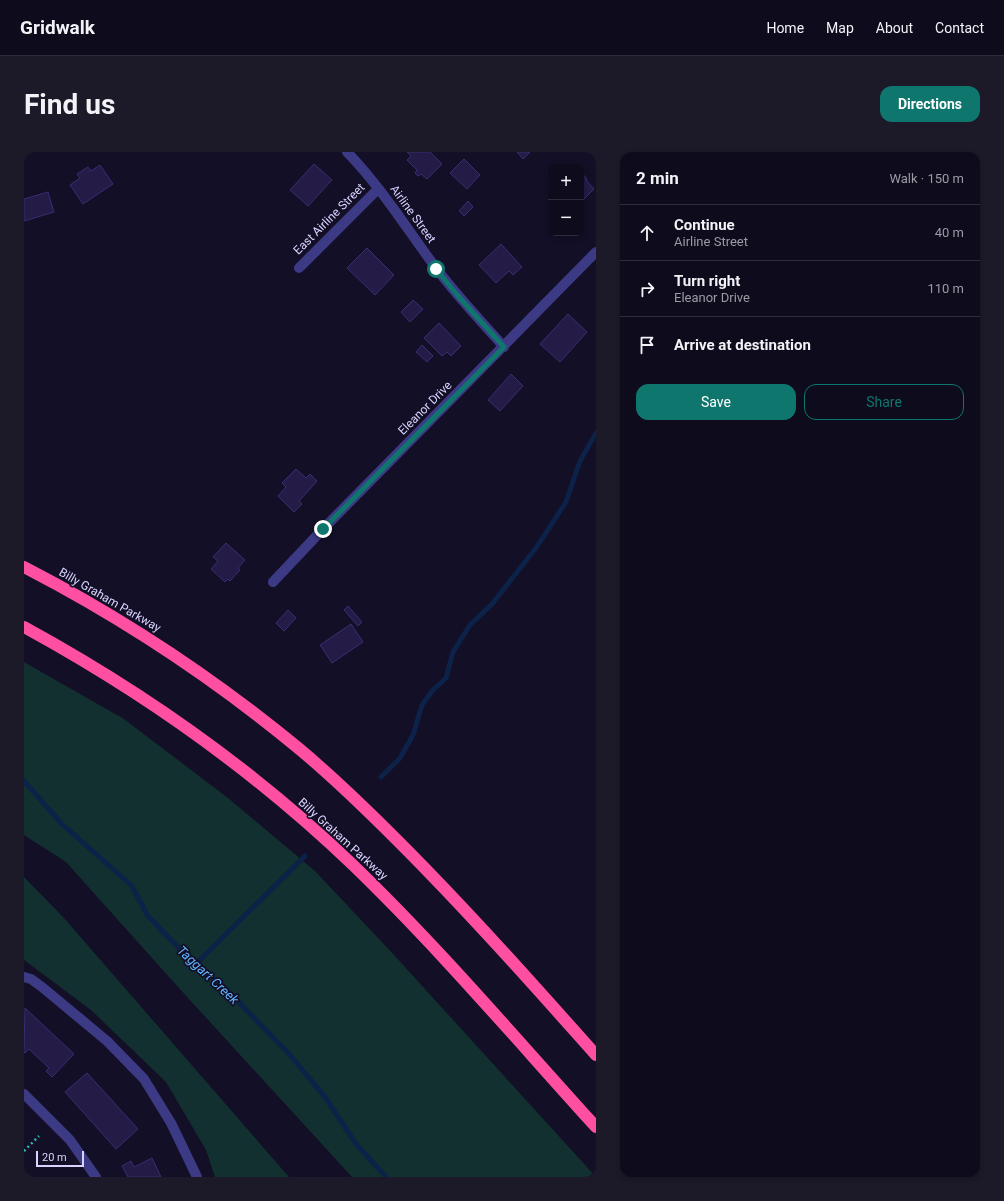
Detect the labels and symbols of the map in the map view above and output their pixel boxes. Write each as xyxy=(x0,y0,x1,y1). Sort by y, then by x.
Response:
street label: East Airline Street xyxy=(291,181,367,257)
street label: Airline Street xyxy=(387,182,439,246)
route start xyxy=(427,260,445,278)
street label: Eleanor Drive xyxy=(395,378,455,438)
route end xyxy=(314,520,332,538)
street label: Billy Graham Parkway xyxy=(57,565,164,635)
street label: Billy Graham Parkway xyxy=(295,795,391,883)
water label: Taggart Creek xyxy=(174,943,242,1008)
scale bar xyxy=(36,1149,84,1168)

